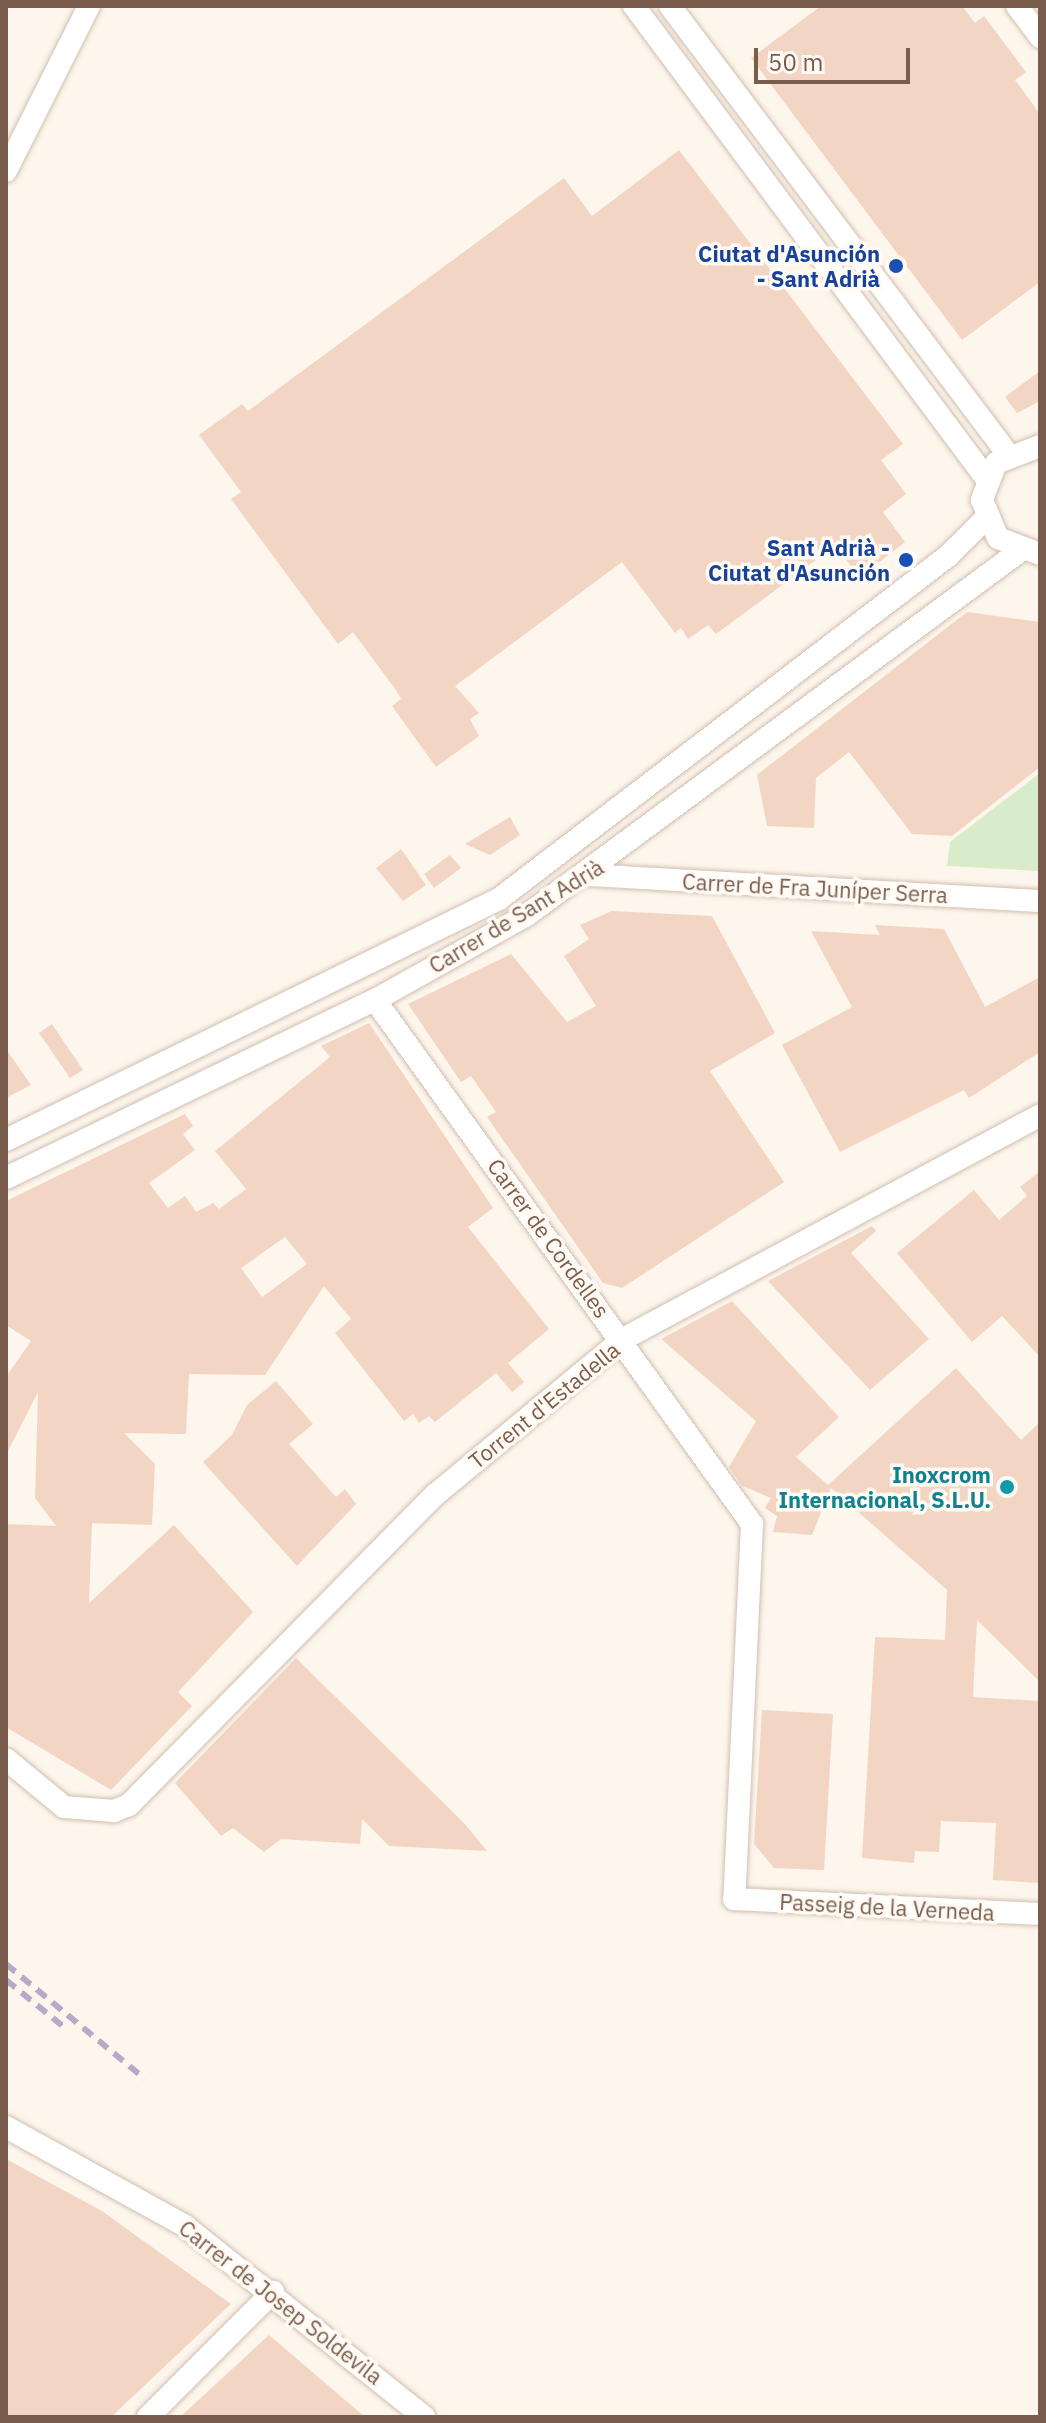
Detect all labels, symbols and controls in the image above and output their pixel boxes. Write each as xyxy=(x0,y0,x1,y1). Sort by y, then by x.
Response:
scale bar xyxy=(758,32,914,82)
text: 50 m xyxy=(768,46,823,78)
place label: Ciutat d'Asunción - Sant Adrià xyxy=(698,240,880,292)
marker: Ciutat d'Asunción - Sant Adrià xyxy=(887,257,905,275)
place label: Sant Adrià - Ciutat d'Asunción xyxy=(708,534,890,586)
marker: Sant Adrià - Ciutat d'Asunción xyxy=(897,551,915,569)
street label: Carrer de Sant Adrià xyxy=(424,853,608,979)
street label: Carrer de Fra Juníper Serra xyxy=(681,868,949,908)
street label: Carrer de Cordelles xyxy=(482,1153,616,1323)
street label: Torrent d'Estadella xyxy=(463,1336,625,1474)
place label: Inoxcrom Internacional, S.L.U. xyxy=(779,1461,991,1512)
marker: Inoxcrom Internacional, S.L.U. xyxy=(998,1478,1016,1496)
street label: Passeig de la Verneda xyxy=(779,1888,995,1926)
street label: Carrer de Josep Soldevila xyxy=(174,2214,388,2390)

